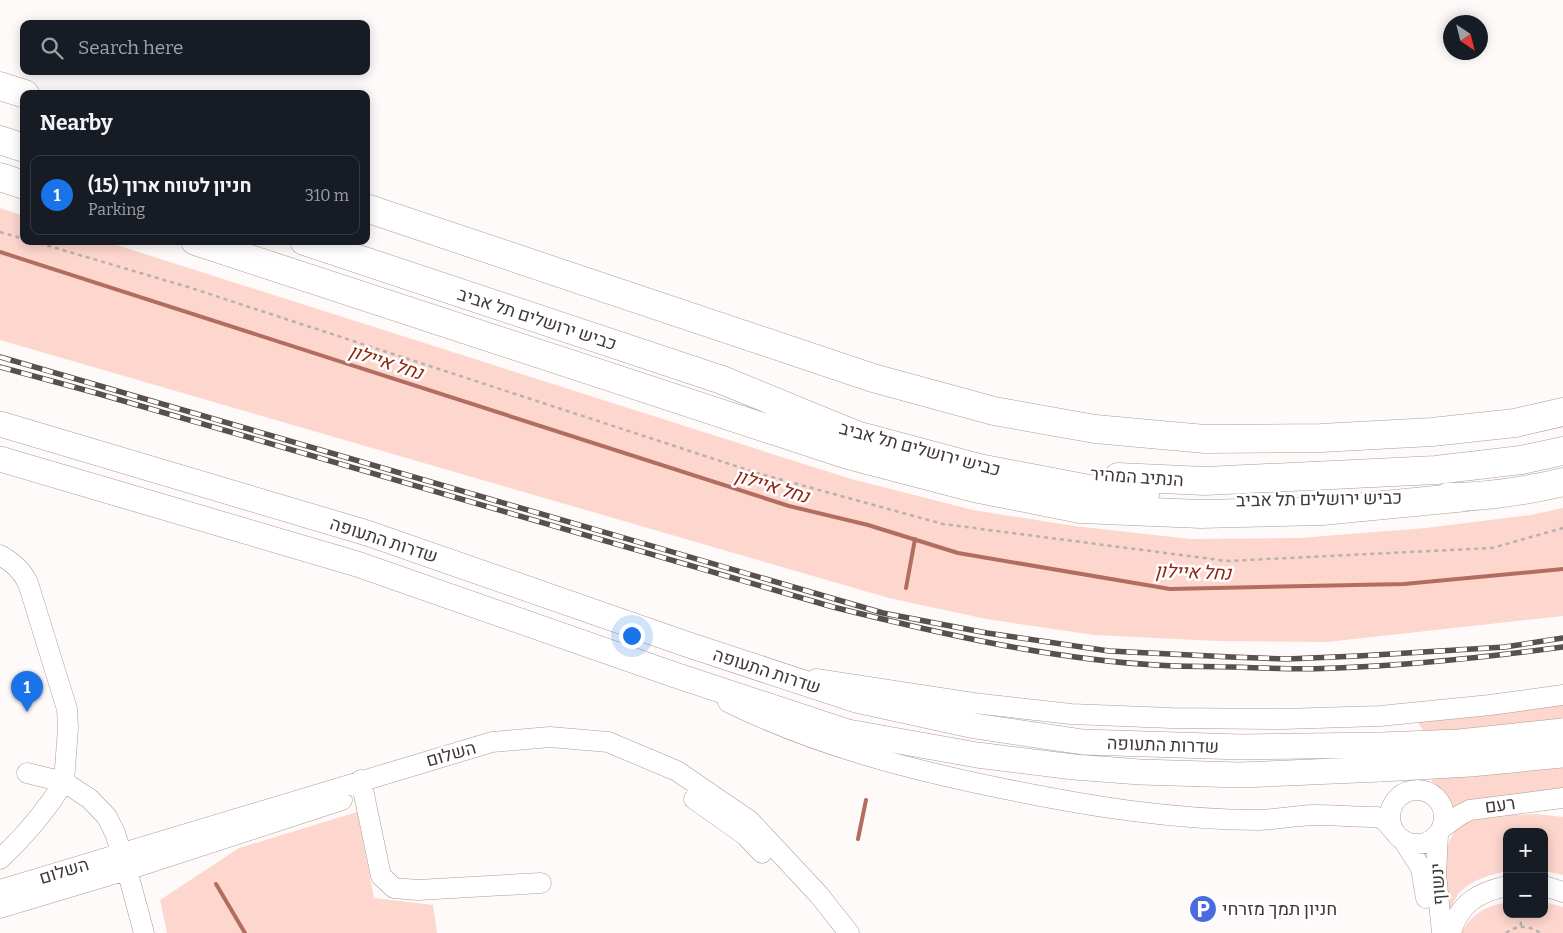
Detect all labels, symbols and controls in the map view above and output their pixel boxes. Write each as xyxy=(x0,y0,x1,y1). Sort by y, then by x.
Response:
north arrow xyxy=(1443,15,1488,60)
search box xyxy=(20,20,370,75)
icon: search xyxy=(38,34,66,62)
text: Search here xyxy=(78,36,183,59)
text: Nearby xyxy=(40,110,113,136)
text: חניון לטווח ארוך (15) xyxy=(88,174,251,197)
text: 1 xyxy=(54,186,60,205)
text: 310 m xyxy=(305,186,349,205)
text: Parking xyxy=(88,200,145,219)
street label: כביש ירושלים תל אביב xyxy=(455,283,619,355)
water label: נחל איילון xyxy=(346,339,427,385)
street label: כביש ירושלים תל אביב xyxy=(837,417,1003,481)
street label: הנתיב המהיר xyxy=(1089,463,1185,491)
water label: נחל איילון xyxy=(732,464,813,508)
street label: כביש ירושלים תל אביב xyxy=(1236,487,1402,511)
street label: שדרות התעופה xyxy=(327,512,441,568)
water label: נחל איילון xyxy=(1154,559,1233,585)
your location xyxy=(619,623,645,649)
street label: שדרות התעופה xyxy=(710,643,824,699)
pin: 1 xyxy=(11,671,43,712)
street label: שדרות התעופה xyxy=(1107,732,1219,758)
street label: השלום xyxy=(424,736,478,772)
street label: רעם xyxy=(1483,792,1517,818)
map controls xyxy=(1503,828,1548,918)
button: + xyxy=(1503,828,1548,873)
street label: השלום xyxy=(36,853,92,889)
street label: ינשוף xyxy=(1426,862,1450,906)
button: − xyxy=(1503,873,1548,918)
parking icon: חניון תמך מזרחי xyxy=(1188,894,1218,924)
place label: חניון תמך מזרחי xyxy=(1222,898,1337,920)

